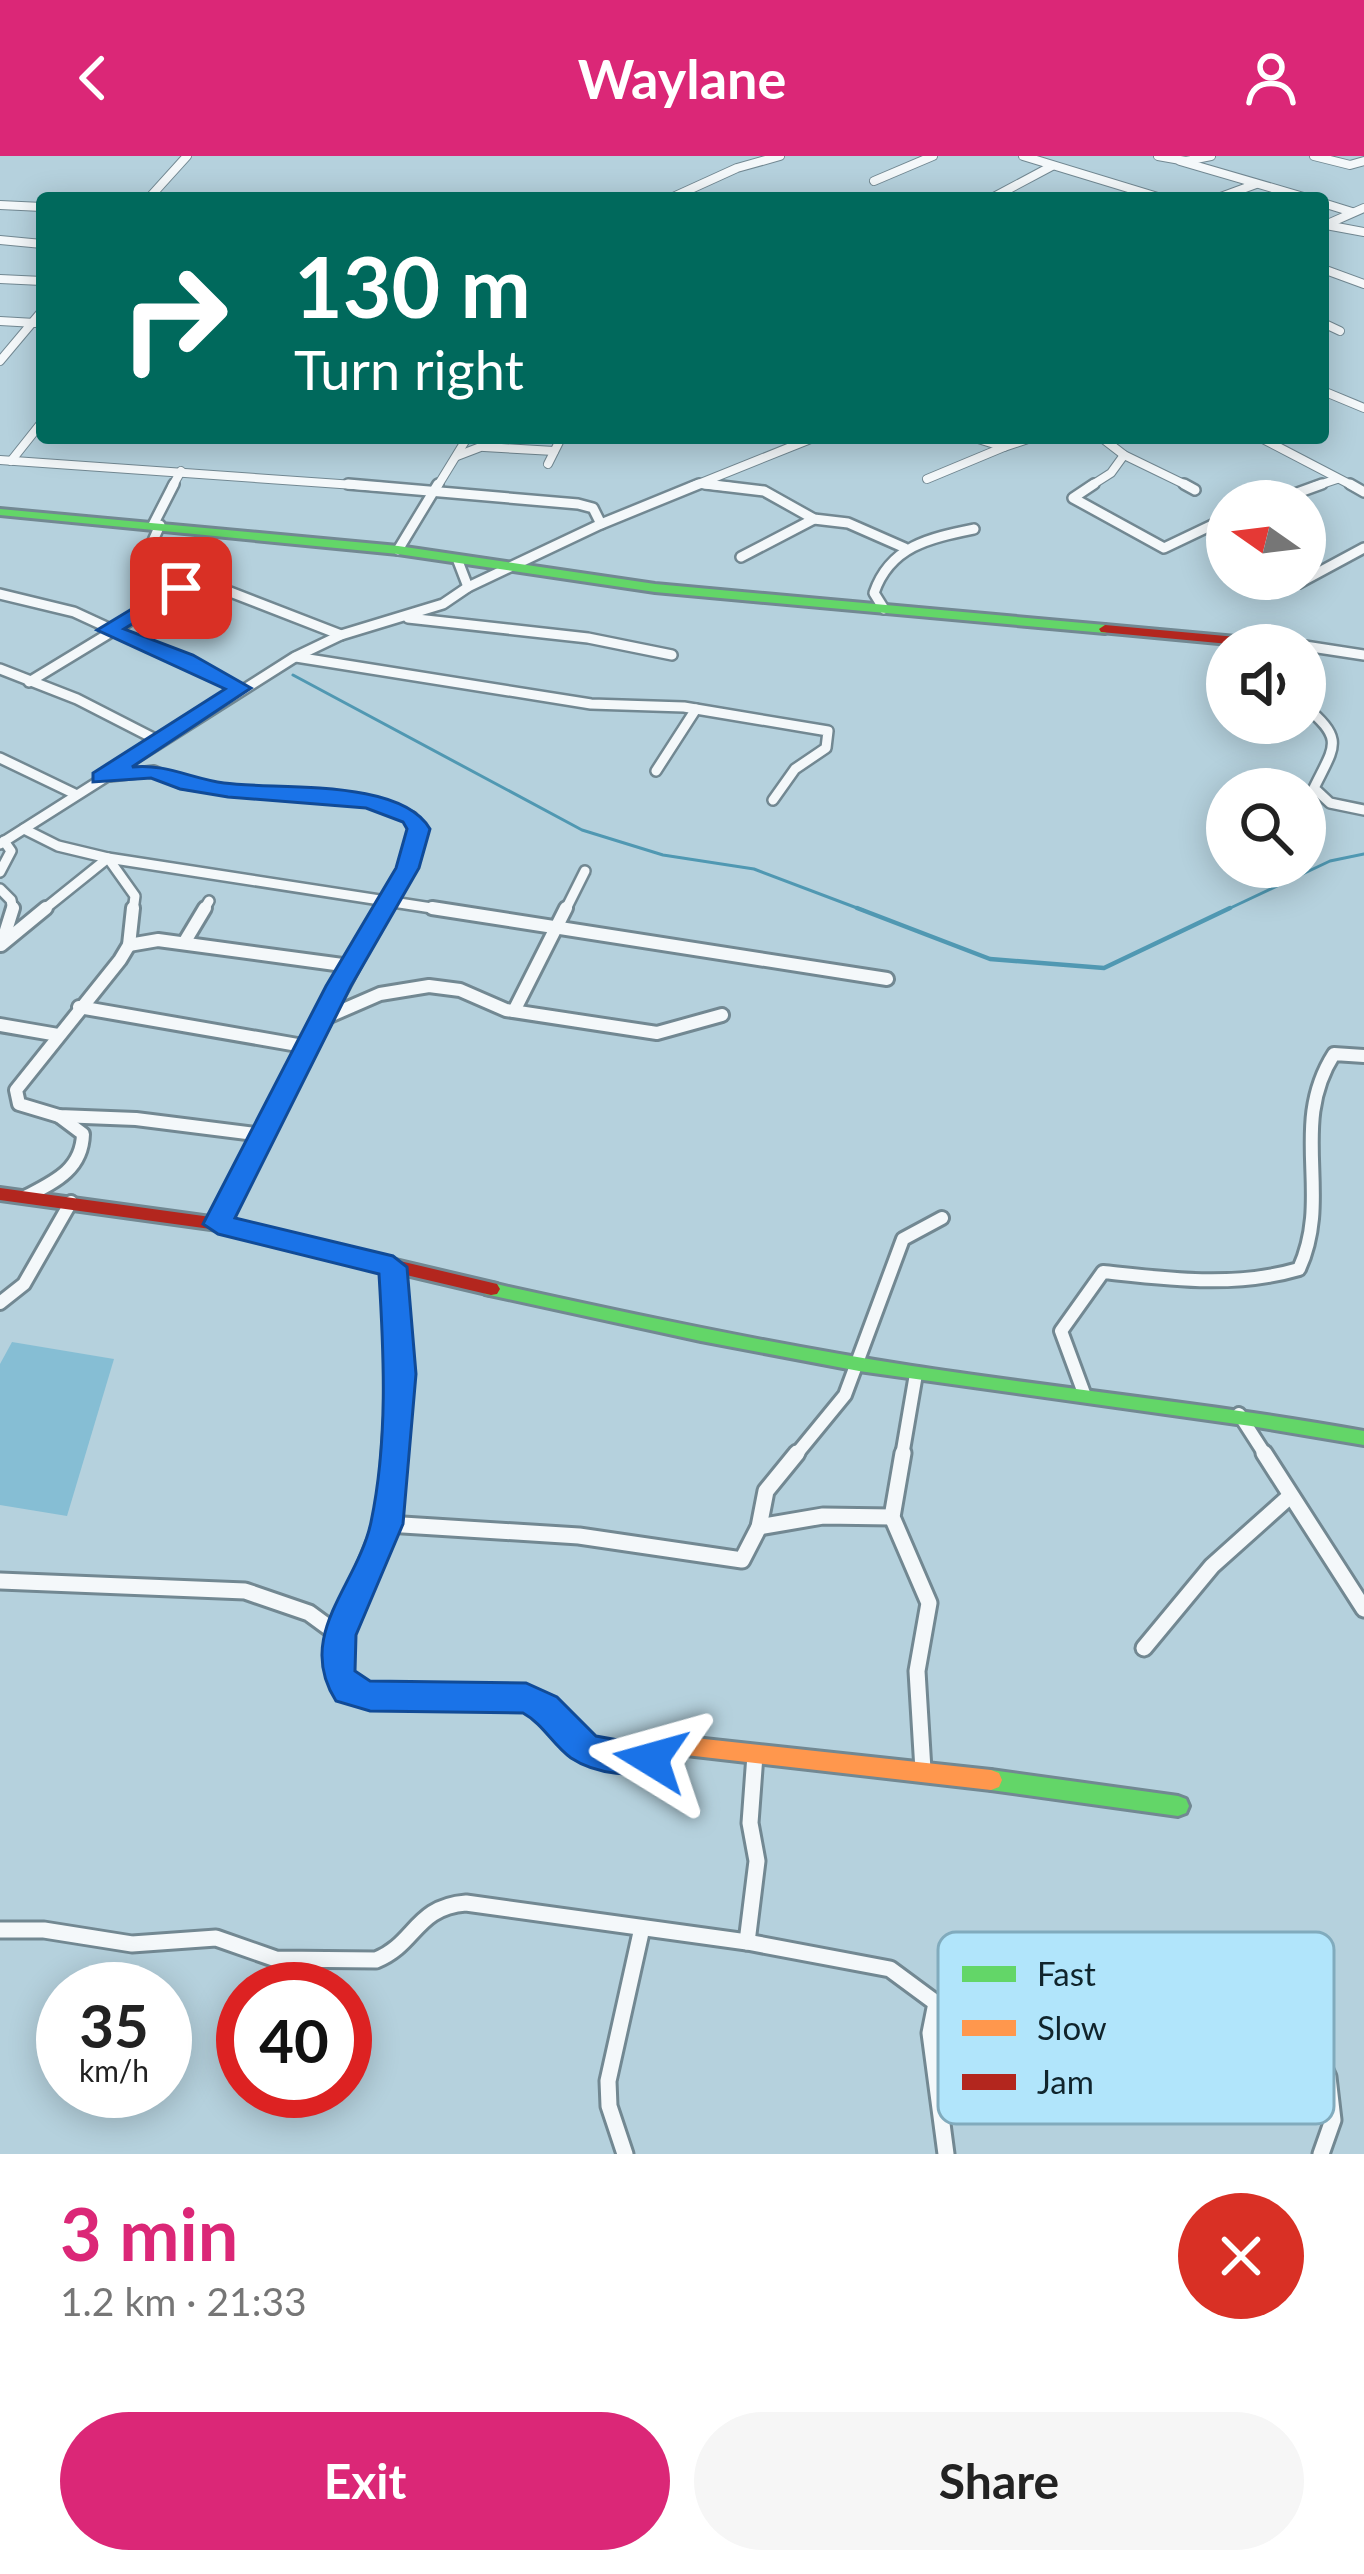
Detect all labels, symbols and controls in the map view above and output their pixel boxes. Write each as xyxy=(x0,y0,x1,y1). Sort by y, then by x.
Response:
icon: back xyxy=(60,45,126,111)
icon: person xyxy=(1238,45,1304,111)
text: Waylane xyxy=(578,46,786,111)
text: 130 m xyxy=(294,235,531,336)
icon: right xyxy=(96,240,252,396)
text: Turn right xyxy=(294,337,524,402)
north arrow xyxy=(1206,480,1326,600)
map controls xyxy=(1206,480,1326,888)
pin xyxy=(130,537,232,639)
icon: arrive xyxy=(148,555,214,621)
button: sound xyxy=(1206,624,1326,744)
button: search xyxy=(1206,768,1326,888)
position arrow xyxy=(588,1696,714,1822)
legend xyxy=(938,1932,1334,2124)
text: Fast xyxy=(1037,1953,1096,1993)
speed limit sign: 40 xyxy=(216,1962,372,2118)
text: 35 xyxy=(79,1989,149,2061)
text: Slow xyxy=(1037,2007,1107,2047)
text: km/h xyxy=(79,2052,149,2088)
text: Jam xyxy=(1037,2061,1094,2101)
text: 3 min xyxy=(60,2190,238,2276)
button: close xyxy=(1178,2193,1304,2319)
text: 1.2 km · 21:33 xyxy=(60,2278,307,2324)
button: Exit xyxy=(60,2412,670,2550)
button: Share xyxy=(694,2412,1304,2550)

